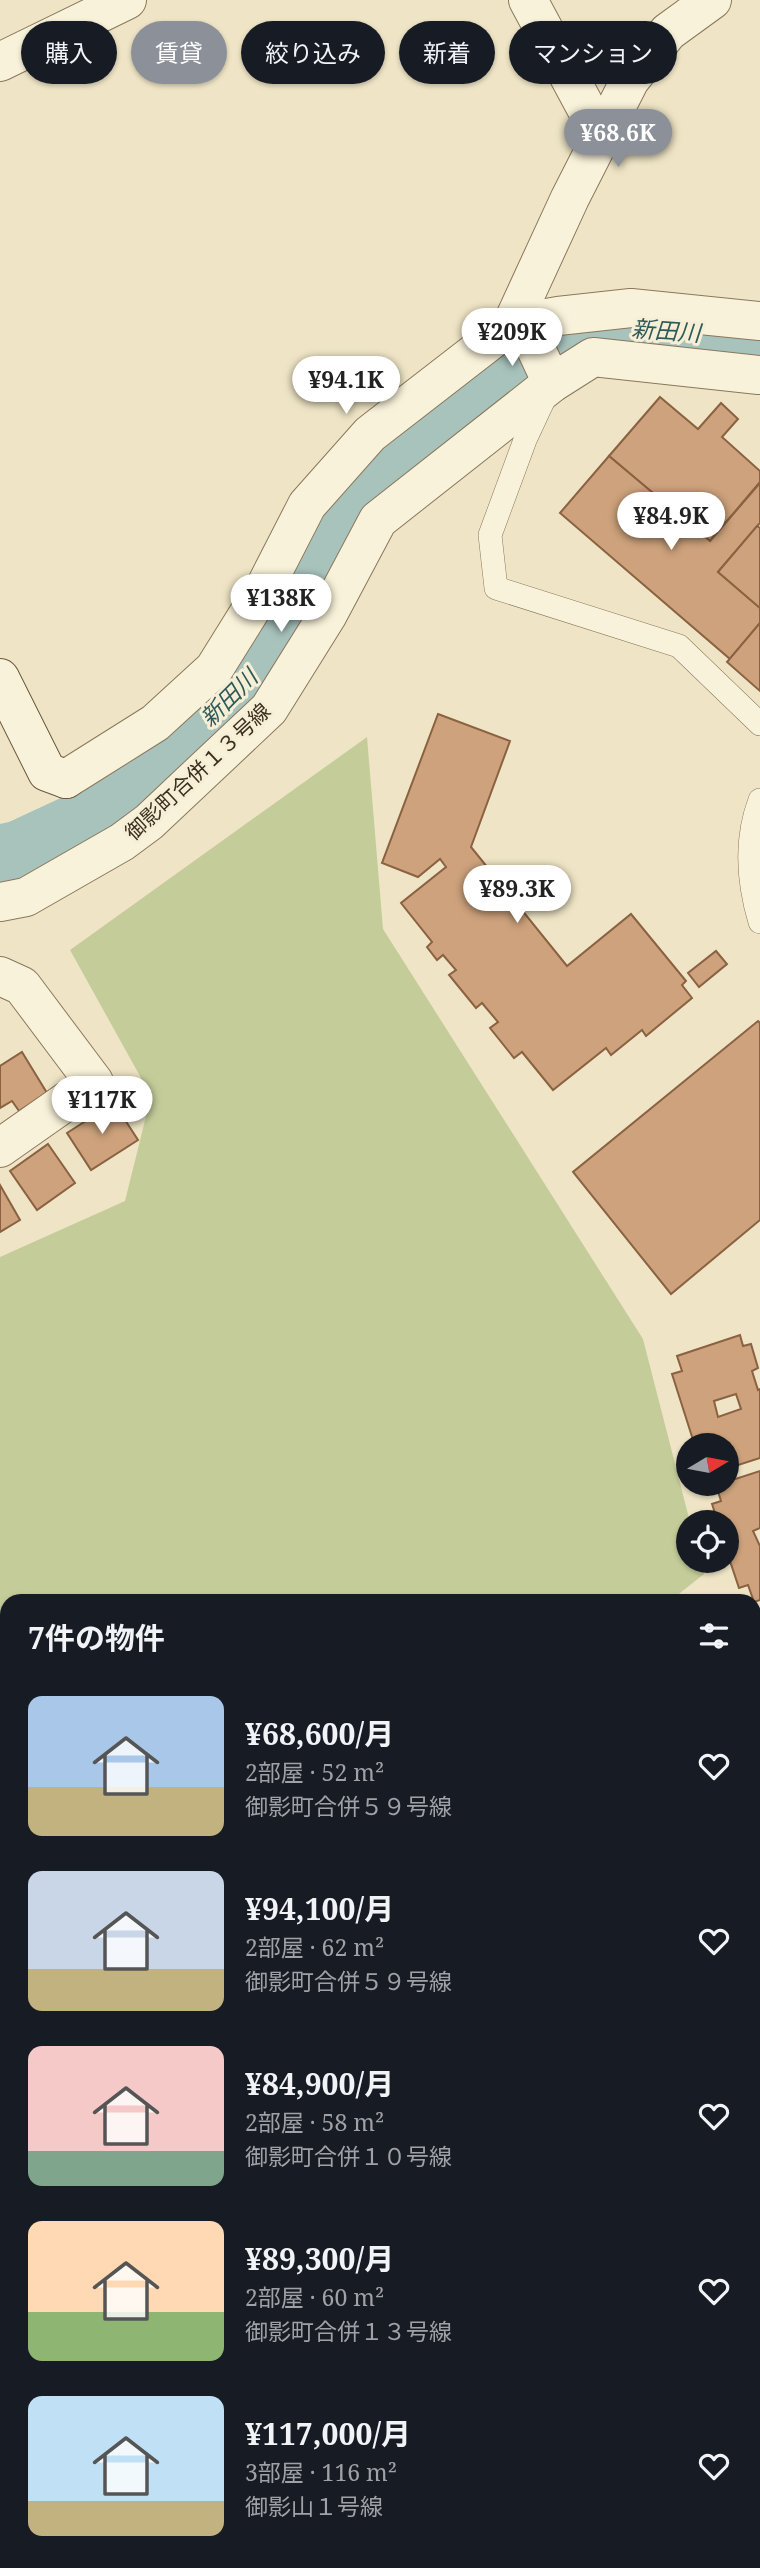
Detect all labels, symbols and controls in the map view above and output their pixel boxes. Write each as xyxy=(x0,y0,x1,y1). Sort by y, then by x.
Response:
chip: 購入 xyxy=(21,21,117,84)
chip: 賃貸 xyxy=(131,21,227,84)
chip: 絞り込み xyxy=(241,21,385,84)
chip: 新着 xyxy=(399,21,495,84)
chip: マンション xyxy=(509,21,677,84)
pin: ¥68.6K xyxy=(561,110,675,169)
text: ¥68.6K xyxy=(580,116,656,148)
pin: ¥209K xyxy=(463,308,561,368)
water label: 新田川 xyxy=(631,312,705,349)
text: ¥209K xyxy=(478,315,546,347)
pin: ¥94.1K xyxy=(289,356,403,416)
text: ¥94.1K xyxy=(308,363,384,395)
pin: ¥84.9K xyxy=(614,492,728,552)
text: ¥84.9K xyxy=(633,499,709,531)
pin: ¥138K xyxy=(232,574,330,634)
text: ¥138K xyxy=(247,581,315,613)
water label: 新田川 xyxy=(193,659,266,733)
street label: 御影町合併１３号線 xyxy=(119,697,276,846)
pin: ¥89.3K xyxy=(460,866,574,925)
text: ¥89.3K xyxy=(479,872,555,904)
pin: ¥117K xyxy=(53,1076,151,1136)
text: ¥117K xyxy=(68,1083,136,1115)
north arrow xyxy=(676,1433,738,1496)
map controls xyxy=(676,1433,739,1573)
button: locate xyxy=(676,1510,739,1573)
text: 7件の物件 xyxy=(28,1617,165,1658)
icon: filters xyxy=(695,1617,733,1655)
text: ¥68,600/月 xyxy=(245,1713,394,1754)
icon: home xyxy=(84,1724,168,1808)
icon: heart xyxy=(695,1747,733,1785)
text: 2部屋 · 52 m² xyxy=(245,1756,384,1788)
text: 御影町合併５９号線 xyxy=(245,1790,452,1822)
text: ¥94,100/月 xyxy=(245,1888,394,1929)
icon: home xyxy=(84,1899,168,1983)
icon: heart xyxy=(695,1922,733,1960)
text: 2部屋 · 62 m² xyxy=(245,1931,384,1963)
text: 御影町合併５９号線 xyxy=(245,1965,452,1997)
text: ¥84,900/月 xyxy=(245,2063,394,2104)
icon: home xyxy=(84,2074,168,2158)
icon: heart xyxy=(695,2097,733,2135)
text: 2部屋 · 58 m² xyxy=(245,2106,384,2138)
text: 御影町合併１０号線 xyxy=(245,2140,452,2172)
text: ¥89,300/月 xyxy=(245,2238,394,2279)
icon: home xyxy=(84,2249,168,2333)
icon: heart xyxy=(695,2272,733,2310)
text: 2部屋 · 60 m² xyxy=(245,2281,384,2313)
text: 御影町合併１３号線 xyxy=(245,2315,452,2347)
text: ¥117,000/月 xyxy=(245,2413,411,2454)
icon: home xyxy=(84,2424,168,2508)
icon: heart xyxy=(695,2447,733,2485)
text: 3部屋 · 116 m² xyxy=(245,2456,397,2488)
text: 御影山１号線 xyxy=(245,2490,383,2522)

